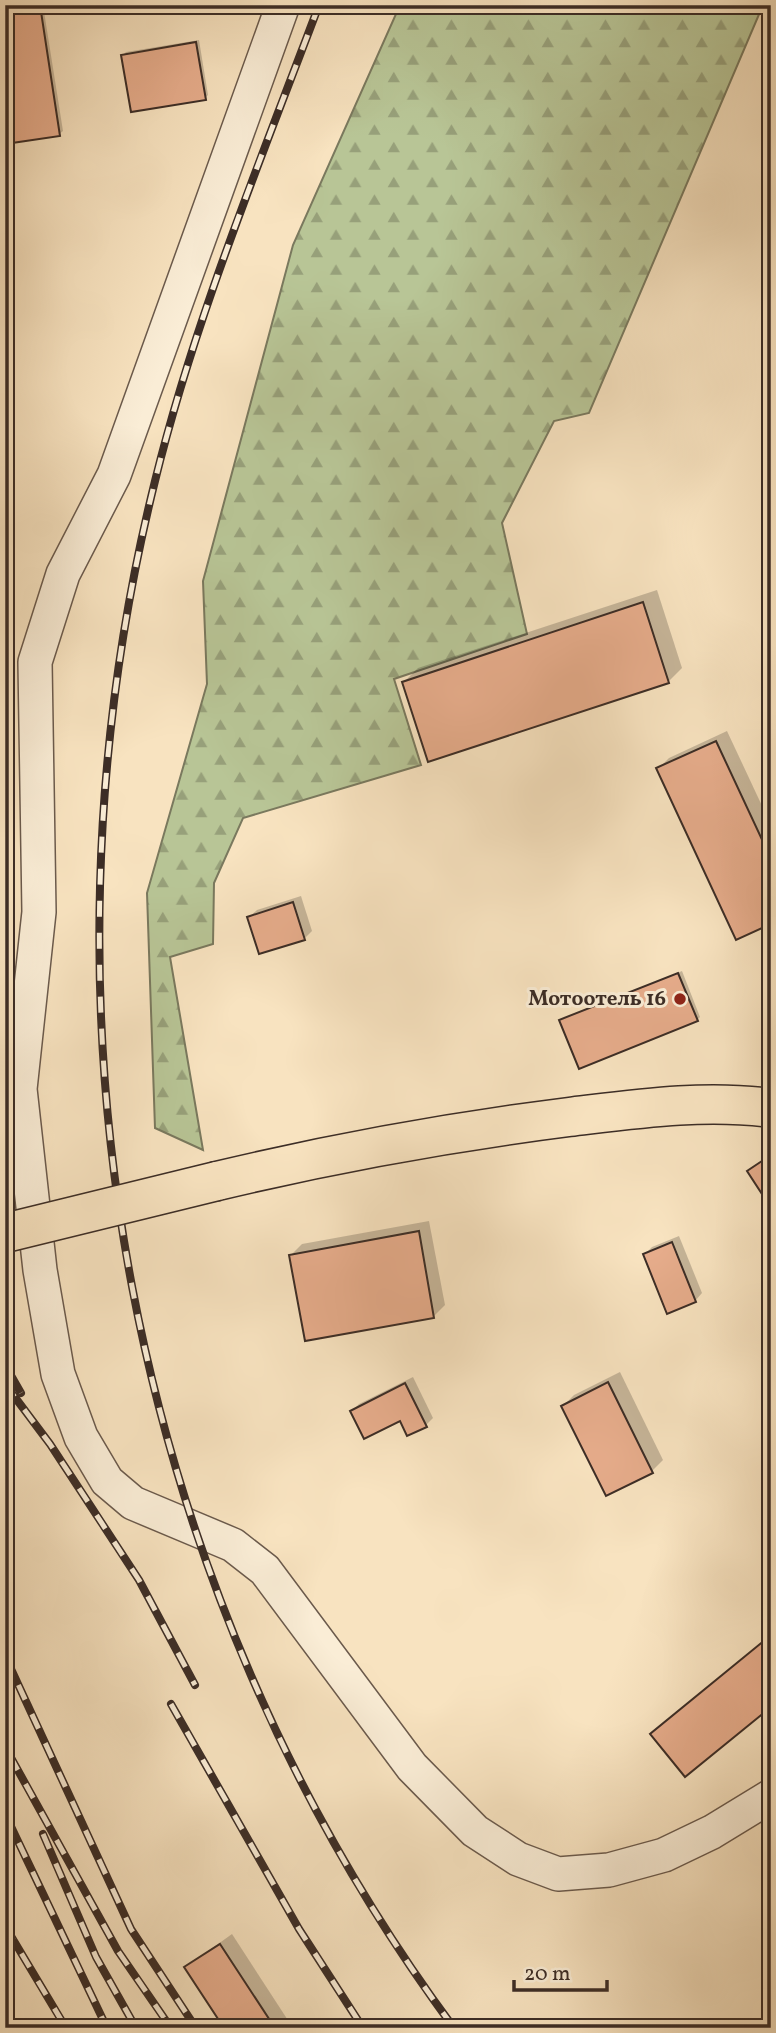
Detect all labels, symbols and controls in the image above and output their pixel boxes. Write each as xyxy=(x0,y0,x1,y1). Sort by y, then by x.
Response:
place label: Мотоотель 16 xyxy=(528,985,666,1014)
marker: Мотоотель 16 xyxy=(672,991,688,1007)
scale bar xyxy=(514,1949,606,1993)
text: 20 m xyxy=(524,1960,570,1989)

